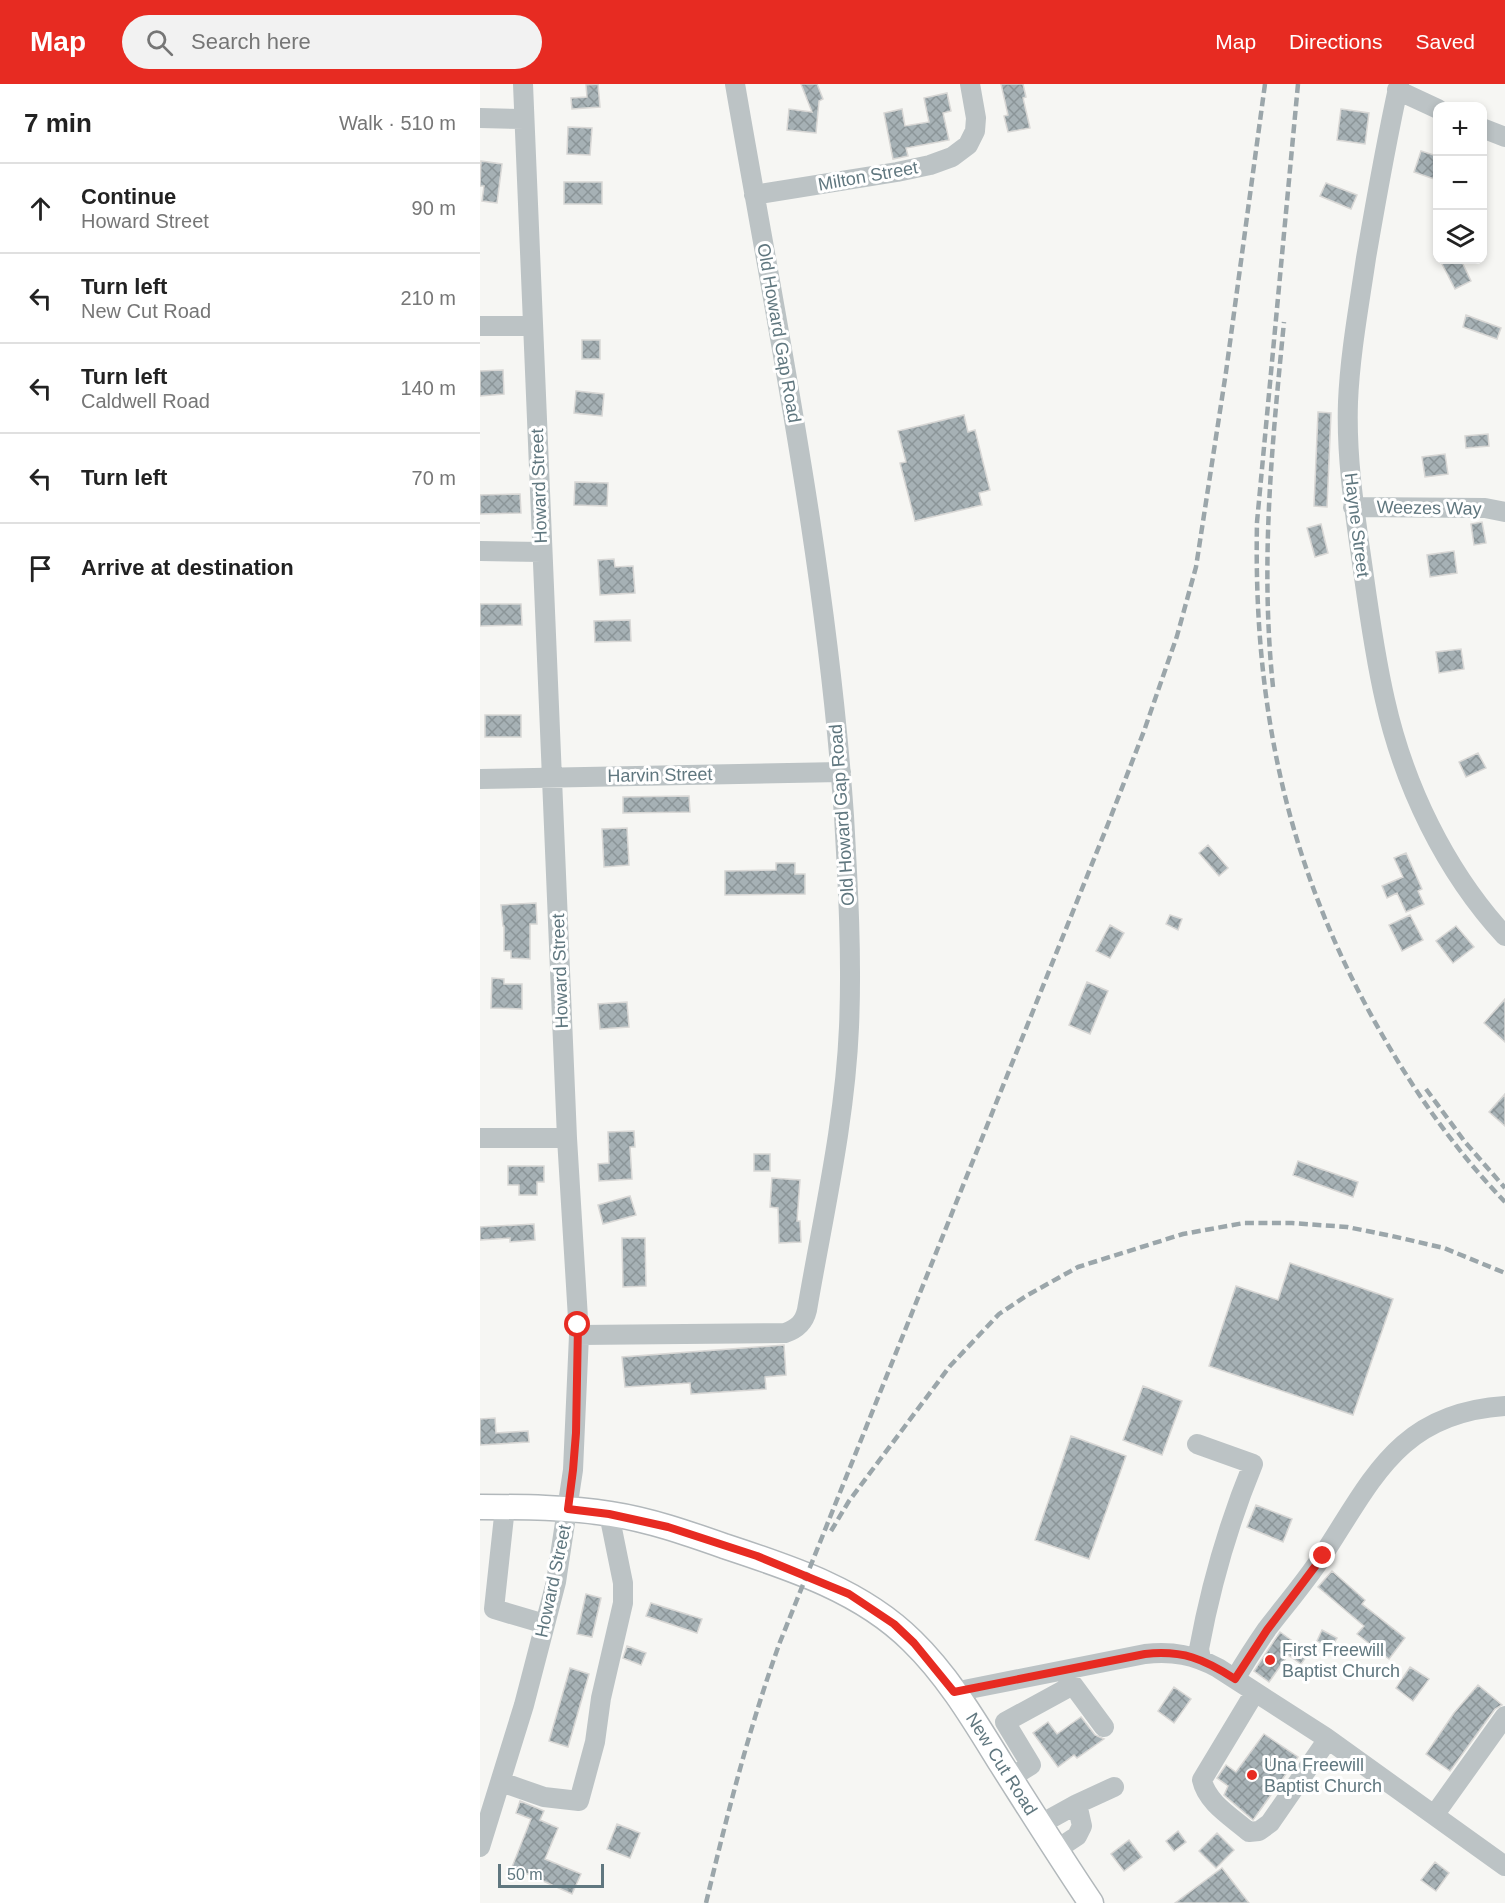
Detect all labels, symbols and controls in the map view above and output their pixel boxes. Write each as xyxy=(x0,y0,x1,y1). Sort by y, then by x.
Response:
search box xyxy=(122,15,542,69)
text: Map xyxy=(30,26,86,57)
icon: search xyxy=(143,26,176,59)
text: Search here xyxy=(191,29,311,54)
text: Map xyxy=(1215,30,1256,53)
text: Directions xyxy=(1289,30,1382,53)
text: Saved xyxy=(1415,30,1475,53)
map controls xyxy=(1433,102,1487,264)
button: + xyxy=(1433,102,1487,156)
text: 7 min xyxy=(24,108,92,138)
text: Walk · 510 m xyxy=(339,112,456,134)
button: − xyxy=(1433,156,1487,210)
street label: Milton Street xyxy=(817,157,919,195)
text: Continue xyxy=(81,184,176,209)
icon: ahead xyxy=(24,192,57,225)
text: 90 m xyxy=(412,197,456,219)
text: Howard Street xyxy=(81,210,209,232)
button: layers xyxy=(1433,210,1487,264)
street label: Old Howard Gap Road xyxy=(753,242,805,424)
text: Turn left xyxy=(81,274,167,299)
icon: left xyxy=(24,282,57,315)
text: 210 m xyxy=(400,287,456,309)
text: New Cut Road xyxy=(81,300,211,322)
text: Turn left xyxy=(81,364,167,389)
icon: left xyxy=(24,372,57,405)
text: 140 m xyxy=(400,377,456,399)
text: Caldwell Road xyxy=(81,390,210,412)
street label: Howard Street xyxy=(527,428,551,544)
icon: left xyxy=(24,462,57,495)
text: Turn left xyxy=(81,465,167,490)
text: 70 m xyxy=(412,467,456,489)
street label: Hayne Street xyxy=(1341,472,1373,578)
street label: Weezes Way xyxy=(1376,497,1482,519)
icon: arrive xyxy=(24,552,57,585)
text: Arrive at destination xyxy=(81,555,294,580)
street label: Old Howard Gap Road xyxy=(826,723,858,907)
street label: Harvin Street xyxy=(607,764,713,786)
street label: Howard Street xyxy=(548,913,572,1029)
route start xyxy=(564,1311,590,1337)
street label: Howard Street xyxy=(531,1523,575,1639)
route end xyxy=(1309,1542,1335,1568)
place label: First Freewill Baptist Church xyxy=(1282,1640,1400,1681)
marker: First Freewill Baptist Church xyxy=(1263,1653,1277,1667)
street label: New Cut Road xyxy=(962,1709,1041,1819)
place label: Una Freewill Baptist Church xyxy=(1264,1755,1382,1796)
marker: Una Freewill Baptist Church xyxy=(1245,1768,1259,1782)
scale bar xyxy=(498,1861,604,1888)
text: 50 m xyxy=(507,1866,543,1883)

